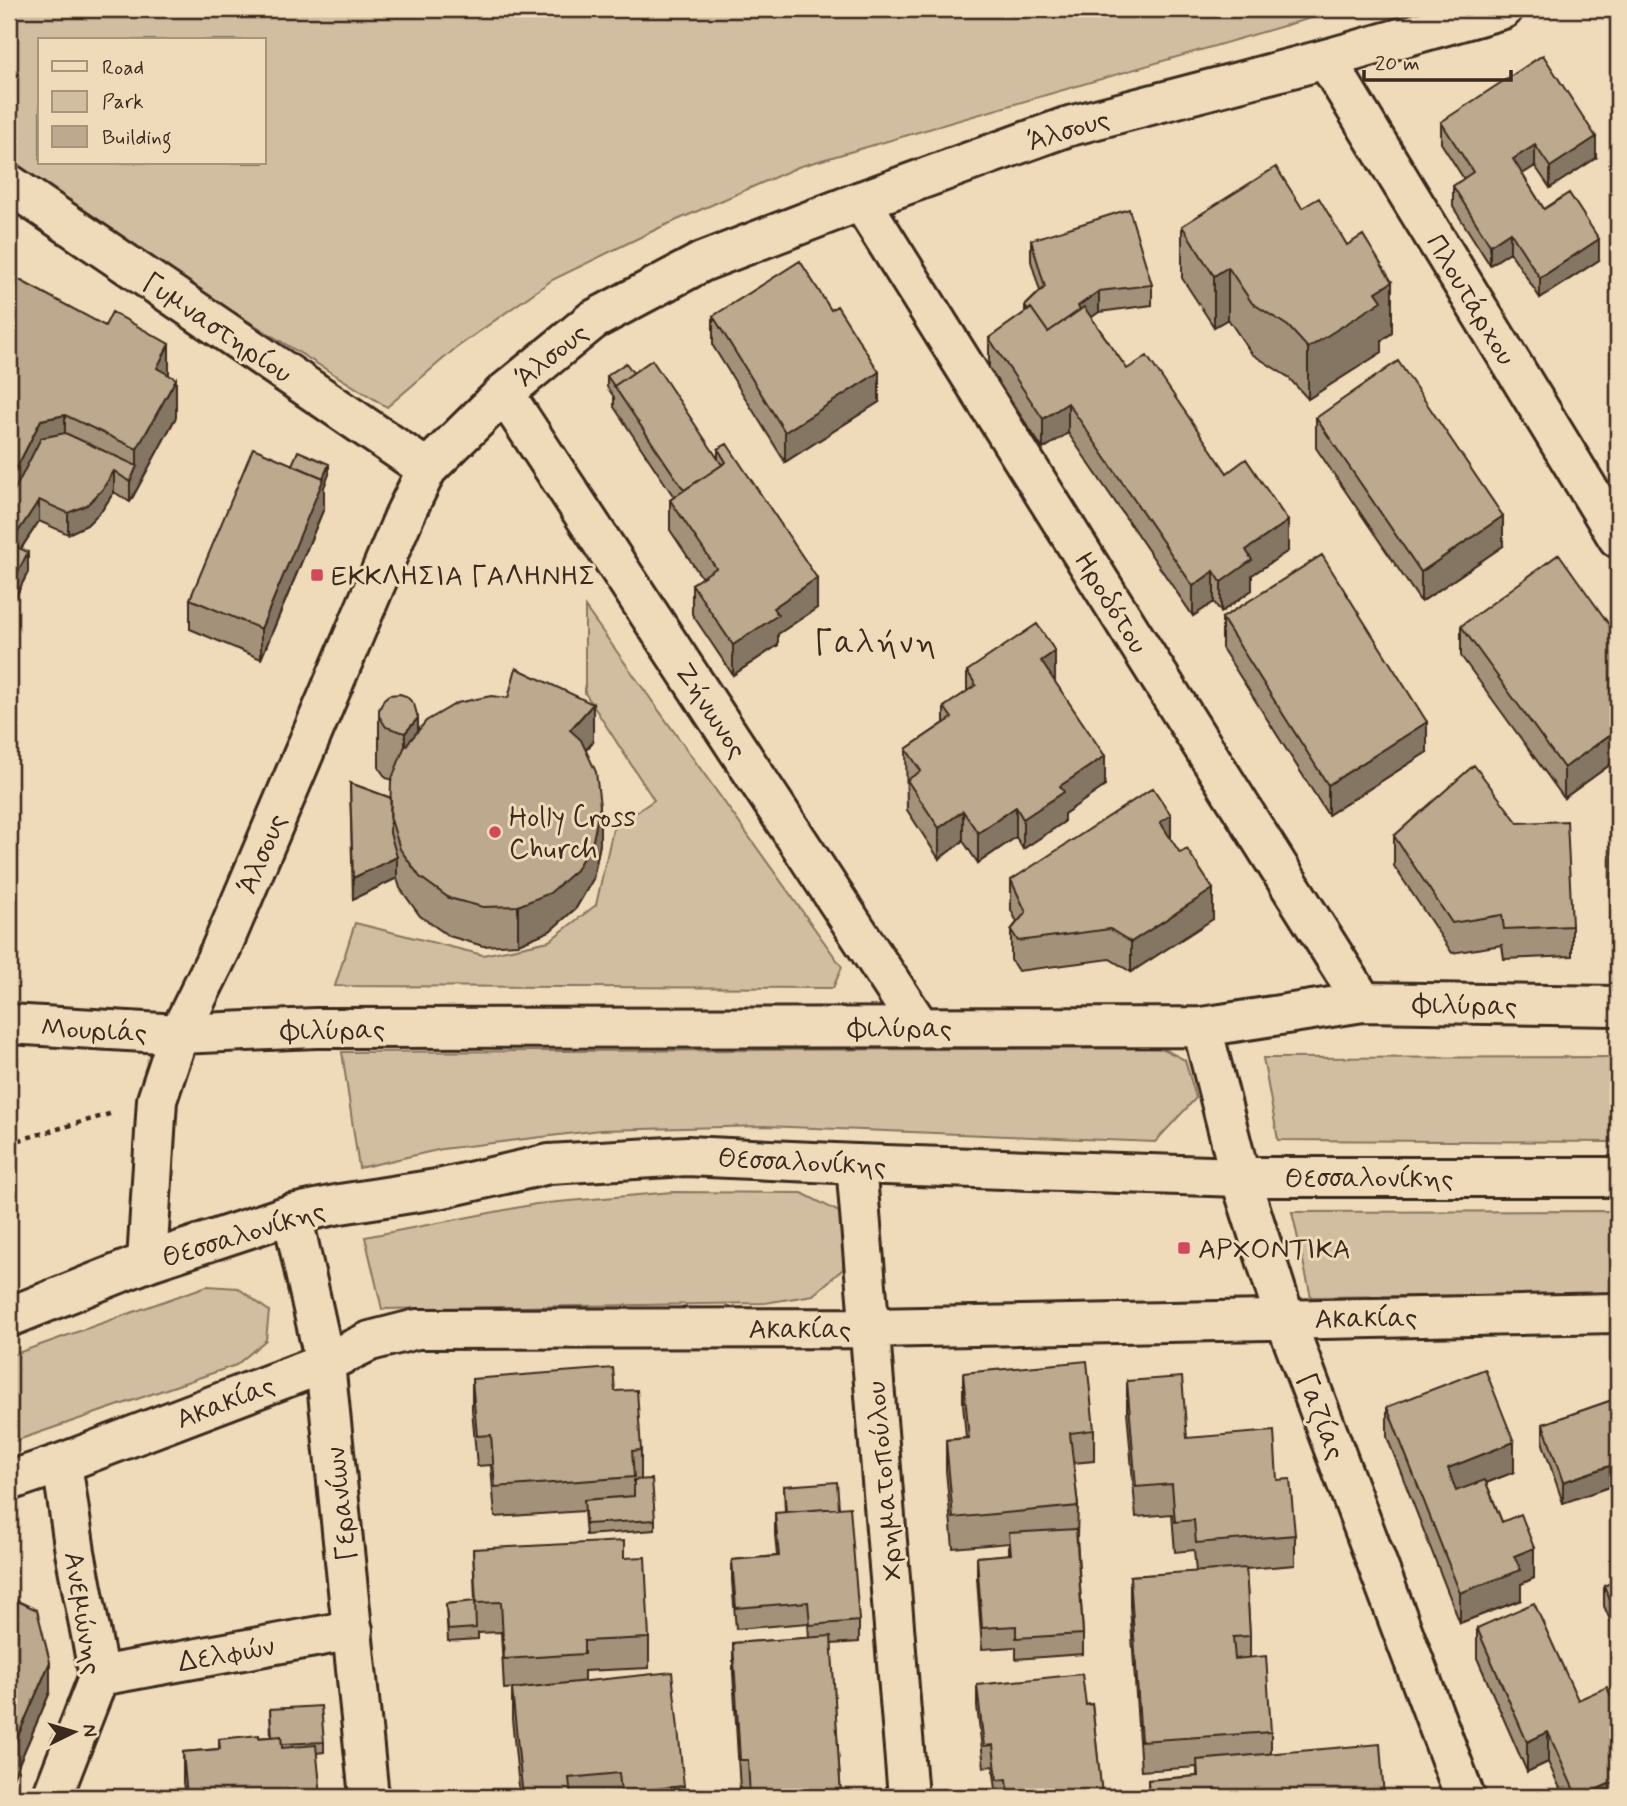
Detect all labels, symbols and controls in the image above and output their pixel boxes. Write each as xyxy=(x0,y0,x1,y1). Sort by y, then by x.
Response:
legend xyxy=(38,38,266,164)
scale bar xyxy=(1364,38,1512,82)
text: 20 m xyxy=(1375,50,1420,78)
text: Road xyxy=(102,54,144,82)
text: Park xyxy=(102,88,144,116)
street label: Άλσους xyxy=(1023,101,1114,161)
text: Building xyxy=(102,124,172,154)
street label: Πλουτάρχου xyxy=(1416,228,1524,373)
street label: Γυμναστηρίου xyxy=(134,265,299,393)
street label: Άλσους xyxy=(508,315,597,397)
street label: Ηροδότου xyxy=(1064,545,1156,661)
place label: ΕΚΚΛΗΣΙΑ ΓΑΛΗΝΗΣ xyxy=(331,559,596,596)
marker: ΕΚΚΛΗΣΙΑ ΓΑΛΗΝΗΣ xyxy=(309,567,325,583)
district label: Γαλήνη xyxy=(814,623,938,665)
street label: Ζήνωνος xyxy=(665,656,755,767)
place label: Holly Cross Church xyxy=(509,800,636,869)
street label: Άλσους xyxy=(230,808,297,900)
marker: Holly Cross Church xyxy=(487,824,503,840)
street label: Φιλύρας xyxy=(1412,987,1517,1026)
street label: Μουριάς xyxy=(40,1010,148,1053)
street label: Φιλύρας xyxy=(847,1011,952,1048)
street label: Φιλύρας xyxy=(280,1012,385,1051)
street label: Θεσσαλονίκης xyxy=(717,1141,887,1186)
street label: Θεσσαλονίκης xyxy=(1285,1161,1453,1198)
street label: Θεσσαλονίκης xyxy=(158,1193,330,1278)
place label: ΑΡΧΟΝΤΙΚΑ xyxy=(1198,1232,1351,1269)
marker: ΑΡΧΟΝΤΙΚΑ xyxy=(1176,1240,1192,1256)
street label: Ακακίας xyxy=(1314,1300,1418,1339)
street label: Ακακίας xyxy=(749,1312,851,1349)
street label: Ακακίας xyxy=(171,1368,280,1439)
street label: Γαζίας xyxy=(1286,1368,1353,1466)
street label: Χρηματοπούλου xyxy=(858,1379,913,1582)
street label: Γερανίων xyxy=(318,1445,367,1563)
street label: Ανεμώνης xyxy=(54,1549,110,1678)
street label: Δελφών xyxy=(175,1629,278,1682)
north arrow xyxy=(38,1698,108,1768)
text: N xyxy=(76,1723,102,1738)

